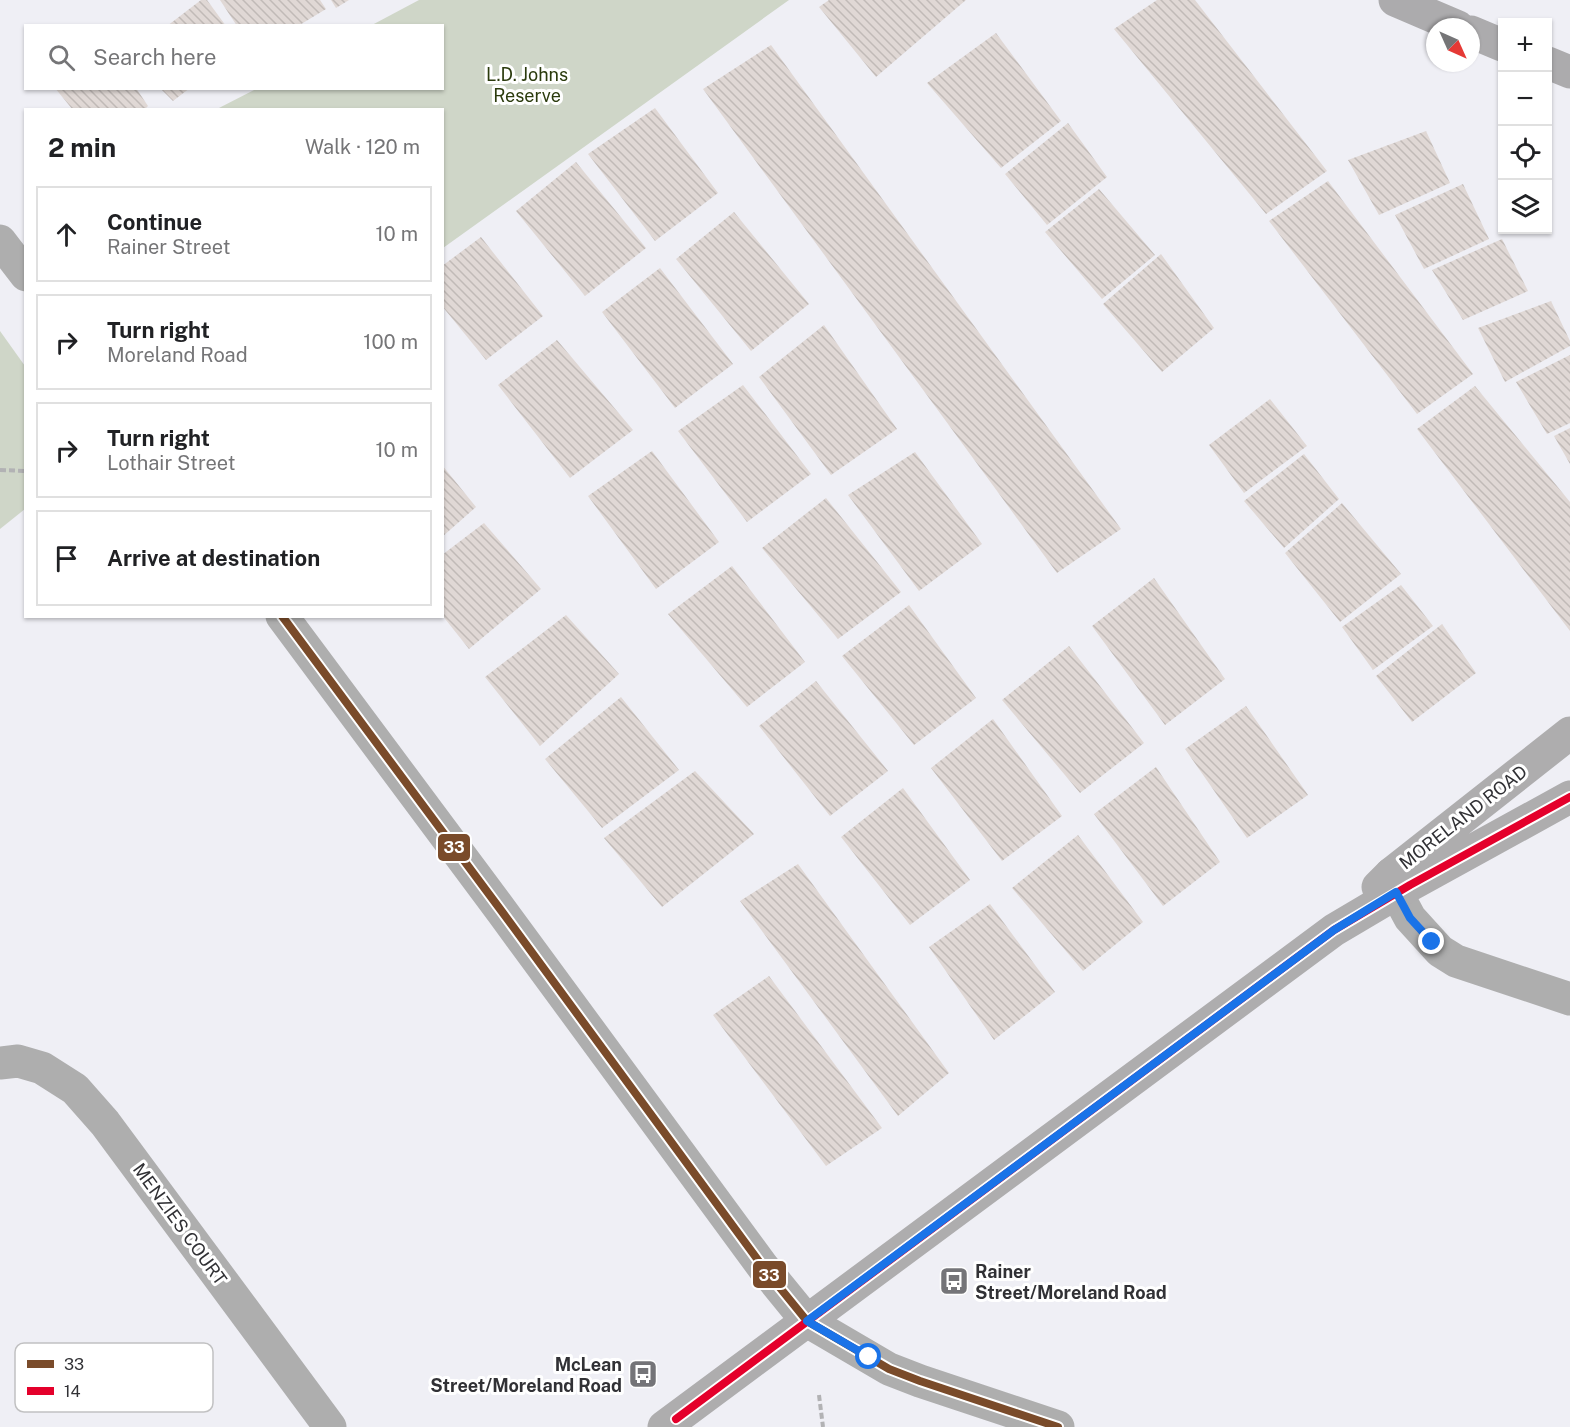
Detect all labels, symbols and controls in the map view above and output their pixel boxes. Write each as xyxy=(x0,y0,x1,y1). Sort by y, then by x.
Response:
north arrow xyxy=(1426,18,1480,72)
map controls xyxy=(1498,18,1552,234)
button: + xyxy=(1498,18,1552,72)
search box xyxy=(24,24,444,90)
icon: search xyxy=(45,41,78,74)
text: Search here xyxy=(93,44,217,70)
park label: L.D. Johns Reserve xyxy=(486,64,568,106)
button: − xyxy=(1498,72,1552,126)
button: locate xyxy=(1498,126,1552,180)
text: 2 min xyxy=(48,132,116,163)
text: Walk · 120 m xyxy=(305,135,420,159)
button: layers xyxy=(1498,180,1552,234)
text: Continue xyxy=(107,209,202,235)
icon: ahead xyxy=(50,218,83,251)
text: 10 m xyxy=(375,222,418,246)
text: Rainer Street xyxy=(107,235,230,259)
text: Turn right xyxy=(107,317,210,343)
icon: right xyxy=(50,326,83,359)
text: 100 m xyxy=(363,330,418,354)
text: Moreland Road xyxy=(107,343,248,367)
text: Turn right xyxy=(107,425,210,451)
icon: right xyxy=(50,434,83,467)
text: 10 m xyxy=(375,438,418,462)
text: Lothair Street xyxy=(107,451,236,475)
icon: arrive xyxy=(50,542,83,575)
text: Arrive at destination xyxy=(107,545,320,571)
street label: MORELAND ROAD xyxy=(1395,761,1531,873)
line badge: 33 xyxy=(437,833,471,862)
text: 33 xyxy=(443,838,465,857)
route end xyxy=(1418,928,1444,954)
street label: MENZIES COURT xyxy=(129,1159,231,1289)
line badge: 33 xyxy=(752,1260,787,1289)
place label: Rainer Street/Moreland Road xyxy=(975,1261,1167,1303)
bus stop icon: Rainer Street/Moreland Road xyxy=(938,1265,970,1297)
text: 33 xyxy=(758,1266,780,1285)
legend xyxy=(15,1343,213,1412)
route start xyxy=(855,1343,881,1369)
place label: McLean Street/Moreland Road xyxy=(430,1354,622,1396)
text: 33 xyxy=(64,1355,84,1374)
bus stop icon: McLean Street/Moreland Road xyxy=(627,1358,659,1390)
text: 14 xyxy=(64,1382,81,1401)

